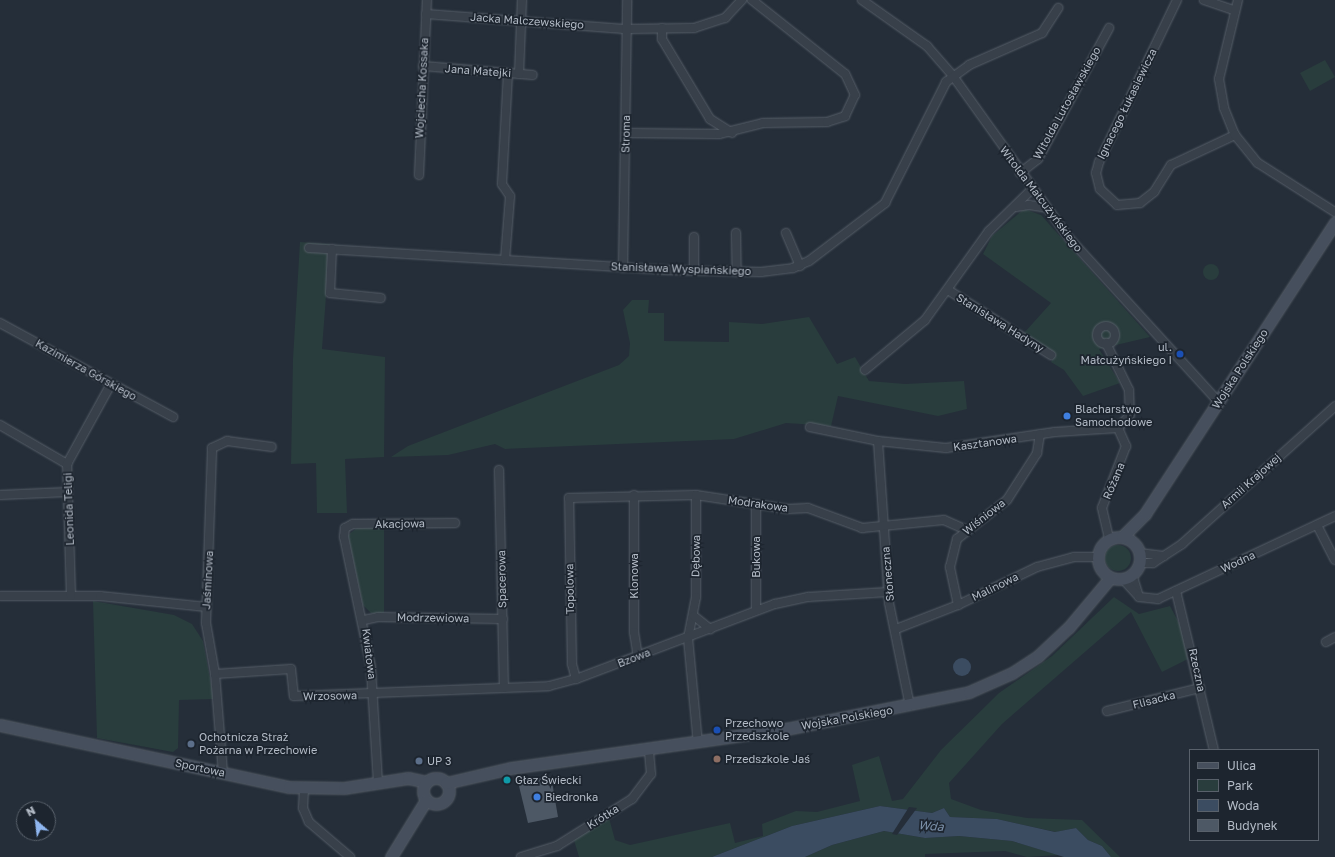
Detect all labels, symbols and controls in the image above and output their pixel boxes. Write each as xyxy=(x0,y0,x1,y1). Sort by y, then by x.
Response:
street label: Jacka Malczewskiego xyxy=(470,10,584,32)
street label: Wojciecha Kossaka xyxy=(413,37,431,139)
street label: Witolda Lutosławskiego xyxy=(1031,44,1103,162)
street label: Ignacego Łukasiewicza xyxy=(1094,46,1160,162)
street label: Jana Matejki xyxy=(444,62,512,80)
street label: Stroma xyxy=(619,115,633,153)
street label: Witolda Małcużyńskiego xyxy=(997,144,1085,254)
street label: Stanisława Wyspiańskiego xyxy=(611,260,751,278)
street label: Stanisława Hadyny xyxy=(954,291,1046,355)
street label: Wojska Polskiego xyxy=(1209,327,1271,411)
street label: Kazimierza Górskiego xyxy=(33,337,139,403)
place label: ul. Małcużyńskiego I xyxy=(1080,341,1172,367)
marker: ul. Małcużyńskiego I xyxy=(1175,349,1185,359)
place label: Blacharstwo Samochodowe xyxy=(1075,403,1152,429)
marker: Blacharstwo Samochodowe xyxy=(1062,411,1072,421)
street label: Kasztanowa xyxy=(952,432,1018,454)
street label: Armii Krajowej xyxy=(1218,451,1284,511)
street label: Różana xyxy=(1100,461,1128,501)
street label: Leonida Teligi xyxy=(61,472,77,546)
street label: Modrakowa xyxy=(727,493,789,515)
street label: Wiśniowa xyxy=(960,496,1008,538)
street label: Akacjowa xyxy=(375,517,425,531)
street label: Dębowa xyxy=(689,535,703,577)
street label: Bukowa xyxy=(749,536,763,578)
street label: Słoneczna xyxy=(879,546,897,602)
street label: Wodna xyxy=(1219,548,1257,576)
street label: Jaśminowa xyxy=(200,550,216,610)
street label: Spacerowa xyxy=(495,550,509,608)
street label: Klonowa xyxy=(627,553,641,599)
street label: Topolowa xyxy=(563,564,577,614)
street label: Malinowa xyxy=(970,570,1020,604)
street label: Modrzewiowa xyxy=(397,611,469,625)
street label: Kwiatowa xyxy=(359,628,379,680)
street label: Bzowa xyxy=(616,646,652,670)
street label: Rzeczna xyxy=(1186,647,1208,693)
street label: Flisacka xyxy=(1131,688,1177,712)
street label: Wrzosowa xyxy=(303,689,357,703)
street label: Wojska Polskiego xyxy=(800,703,894,733)
place label: Przechowo Przedszkole xyxy=(725,717,789,743)
marker: Przechowo Przedszkole xyxy=(712,725,722,735)
place label: Ochotnicza Straż Pożarna w Przechowie xyxy=(199,731,317,757)
marker: Ochotnicza Straż Pożarna w Przechowie xyxy=(186,739,196,749)
legend xyxy=(1189,749,1319,841)
place label: Przedszkole Jaś xyxy=(725,752,810,766)
place label: UP 3 xyxy=(427,754,451,768)
marker: Przedszkole Jaś xyxy=(712,754,722,764)
street label: Sportowa xyxy=(174,756,226,780)
marker: UP 3 xyxy=(414,756,424,766)
text: Ulica xyxy=(1227,758,1256,773)
place label: Głaz Świecki xyxy=(515,773,582,787)
marker: Głaz Świecki xyxy=(502,775,512,785)
text: Park xyxy=(1227,778,1253,793)
place label: Biedronka xyxy=(545,790,598,804)
marker: Biedronka xyxy=(532,792,542,802)
text: Woda xyxy=(1227,798,1259,813)
north arrow xyxy=(16,801,56,841)
street label: Krótka xyxy=(585,802,621,832)
text: N xyxy=(24,803,37,819)
water label: Wda xyxy=(918,818,944,834)
text: Budynek xyxy=(1227,818,1278,833)

